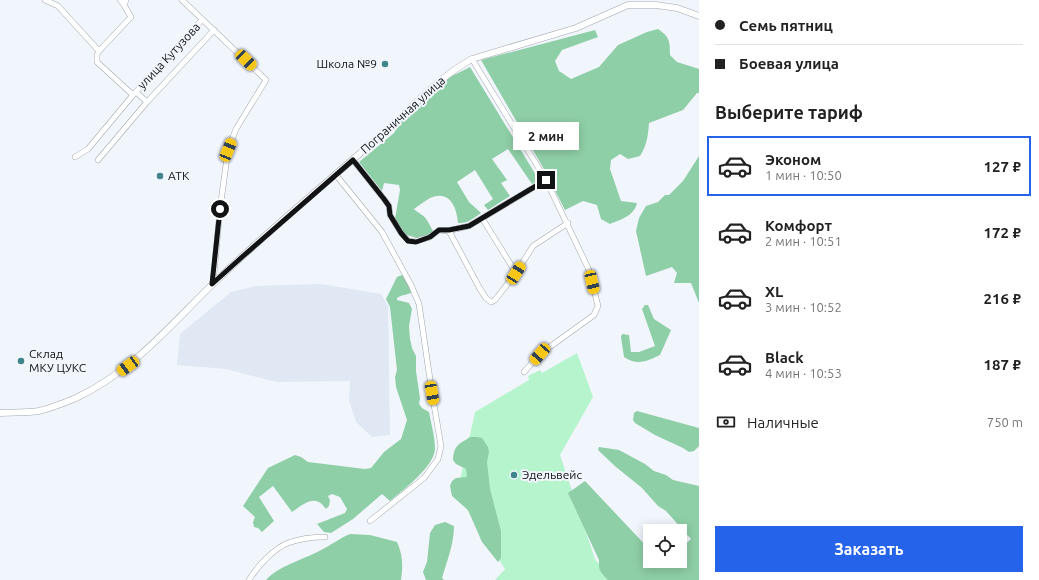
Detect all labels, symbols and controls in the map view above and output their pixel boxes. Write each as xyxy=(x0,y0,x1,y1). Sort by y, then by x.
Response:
text: Семь пятниц xyxy=(739,17,833,34)
street label: улица Кутузова xyxy=(135,20,203,91)
car xyxy=(233,47,259,73)
text: Боевая улица xyxy=(739,55,839,72)
place label: Школа №9 xyxy=(316,57,377,70)
marker: Школа №9 xyxy=(380,59,390,69)
street label: Пограничная улица xyxy=(358,73,447,156)
text: Выберите тариф xyxy=(715,102,863,122)
callout: 2 мин xyxy=(513,122,579,150)
text: 2 мин xyxy=(528,129,564,143)
car xyxy=(218,137,238,163)
icon: car xyxy=(717,148,753,184)
text: Эконом xyxy=(765,151,821,168)
text: 127 ₽ xyxy=(984,158,1021,175)
text: 1 мин · 10:50 xyxy=(765,168,842,182)
place label: АТК xyxy=(168,169,190,182)
marker: АТК xyxy=(155,171,165,181)
route end xyxy=(537,171,555,189)
route start xyxy=(211,200,229,218)
icon: car xyxy=(717,214,753,250)
text: Комфорт xyxy=(765,217,832,234)
text: 172 ₽ xyxy=(984,224,1021,241)
text: 2 мин · 10:51 xyxy=(765,234,842,248)
car xyxy=(505,260,527,286)
car xyxy=(583,269,601,295)
icon: car xyxy=(717,280,753,316)
text: XL xyxy=(765,283,783,300)
text: 216 ₽ xyxy=(984,290,1021,307)
text: 3 мин · 10:52 xyxy=(765,300,842,314)
car xyxy=(528,341,552,367)
icon: car xyxy=(717,346,753,382)
place label: Склад МКУ ЦУКС xyxy=(29,347,87,374)
text: Black xyxy=(765,349,804,366)
car xyxy=(115,354,141,378)
marker: Склад МКУ ЦУКС xyxy=(16,356,26,366)
text: 187 ₽ xyxy=(984,356,1021,373)
text: 4 мин · 10:53 xyxy=(765,366,842,380)
car xyxy=(424,380,440,406)
icon: cash xyxy=(715,411,737,433)
text: Наличные xyxy=(747,414,819,431)
text: 750 m xyxy=(987,415,1023,429)
place label: Эдельвейс xyxy=(522,468,582,481)
marker: Эдельвейс xyxy=(509,470,519,480)
map controls xyxy=(643,524,687,568)
button: locate xyxy=(643,524,687,568)
button: Заказать xyxy=(715,526,1023,572)

